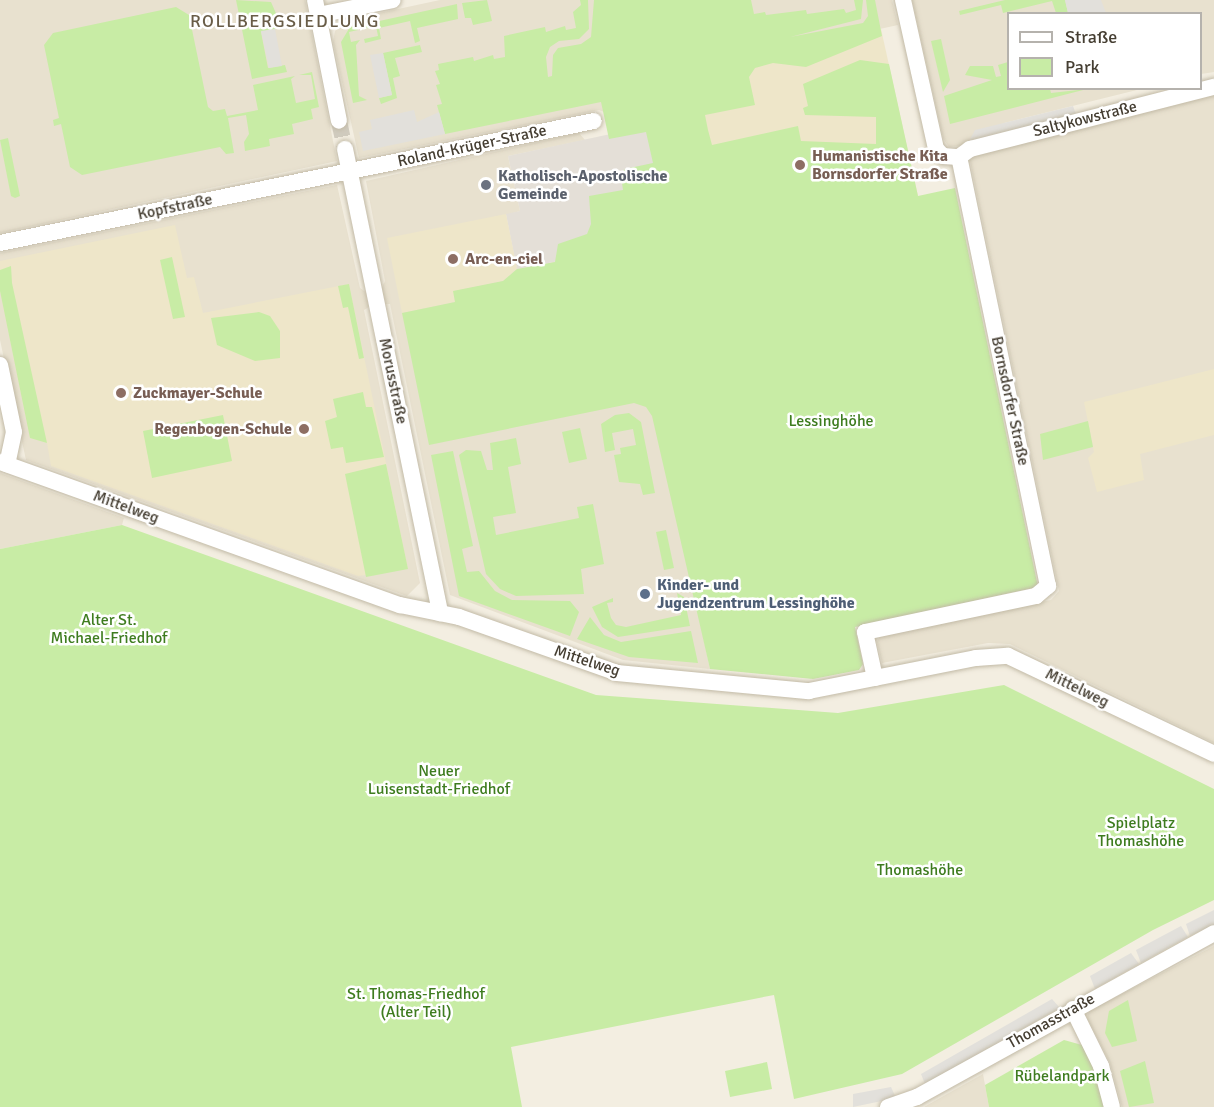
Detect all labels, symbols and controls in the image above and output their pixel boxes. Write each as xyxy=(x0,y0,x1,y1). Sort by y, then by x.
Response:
district label: ROLLBERGSIEDLUNG xyxy=(190,10,380,32)
legend xyxy=(1007,12,1202,90)
text: Straße xyxy=(1065,26,1117,48)
text: Park xyxy=(1065,56,1100,78)
street label: Saltykowstraße xyxy=(1031,97,1139,141)
street label: Roland-Krüger-Straße xyxy=(396,121,548,171)
place label: Humanistische Kita Bornsdorfer Straße xyxy=(812,146,948,184)
marker: Humanistische Kita Bornsdorfer Straße xyxy=(793,158,807,172)
place label: Katholisch-Apostolische Gemeinde xyxy=(498,166,667,204)
marker: Katholisch-Apostolische Gemeinde xyxy=(479,178,493,192)
street label: Kopfstraße xyxy=(136,190,214,224)
place label: Arc-en-ciel xyxy=(465,249,543,269)
marker: Arc-en-ciel xyxy=(446,252,460,266)
street label: Bornsdorfer Straße xyxy=(987,335,1033,467)
street label: Morusstraße xyxy=(375,336,411,426)
place label: Zuckmayer-Schule xyxy=(133,383,263,403)
marker: Zuckmayer-Schule xyxy=(114,386,128,400)
park label: Lessinghöhe xyxy=(788,411,874,431)
place label: Regenbogen-Schule xyxy=(154,419,292,439)
marker: Regenbogen-Schule xyxy=(297,422,311,436)
street label: Mittelweg xyxy=(90,486,162,528)
place label: Kinder- und Jugendzentrum Lessinghöhe xyxy=(657,575,855,613)
marker: Kinder- und Jugendzentrum Lessinghöhe xyxy=(638,587,652,601)
park label: Alter St. Michael-Friedhof xyxy=(51,610,167,648)
street label: Mittelweg xyxy=(551,641,623,681)
street label: Mittelweg xyxy=(1042,664,1112,712)
park label: Neuer Luisenstadt-Friedhof xyxy=(368,761,510,799)
park label: Spielplatz Thomashöhe xyxy=(1098,813,1184,851)
park label: Thomashöhe xyxy=(877,860,963,880)
park label: St. Thomas-Friedhof (Alter Teil) xyxy=(347,984,485,1022)
street label: Thomasstraße xyxy=(1004,989,1098,1053)
park label: Rübelandpark xyxy=(1014,1066,1110,1086)

